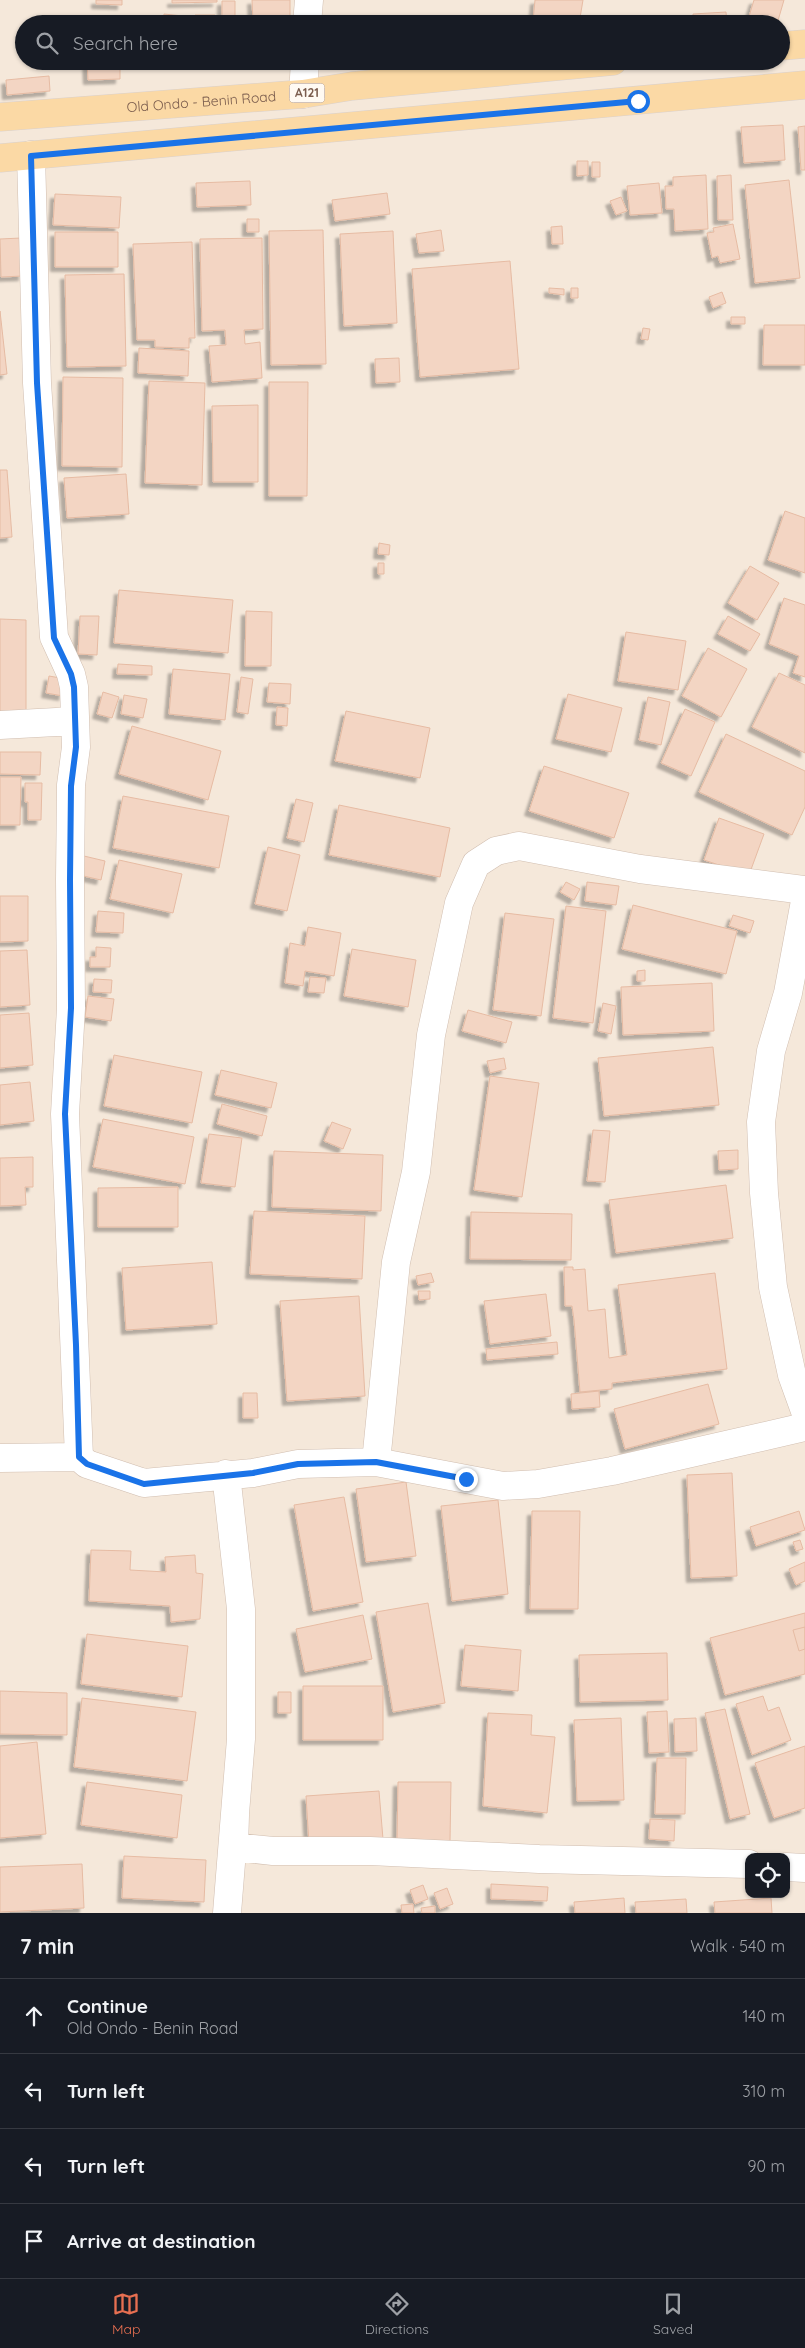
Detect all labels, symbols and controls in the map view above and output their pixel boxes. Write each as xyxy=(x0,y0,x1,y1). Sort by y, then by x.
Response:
search box xyxy=(15,15,790,70)
icon: search xyxy=(33,29,61,57)
text: Search here xyxy=(73,31,178,55)
road number: A121 xyxy=(290,84,324,102)
street label: Old Ondo - Benin Road xyxy=(126,87,277,116)
route start xyxy=(627,90,650,113)
route end xyxy=(455,1468,478,1491)
map controls xyxy=(745,1853,790,1898)
button: locate xyxy=(745,1853,790,1898)
text: 7 min xyxy=(20,1933,74,1959)
text: Walk · 540 m xyxy=(690,1936,785,1956)
text: Continue xyxy=(67,1994,148,2018)
icon: ahead xyxy=(20,2002,48,2030)
text: 140 m xyxy=(742,2006,785,2026)
text: Old Ondo - Benin Road xyxy=(67,2018,238,2038)
icon: left xyxy=(20,2077,48,2105)
text: Turn left xyxy=(67,2079,145,2103)
text: 310 m xyxy=(742,2081,785,2101)
icon: left xyxy=(20,2152,48,2180)
text: Turn left xyxy=(67,2154,145,2178)
text: 90 m xyxy=(748,2156,785,2176)
icon: arrive xyxy=(20,2227,48,2255)
text: Arrive at destination xyxy=(67,2229,256,2253)
tab: Map xyxy=(112,2290,141,2338)
tab: Directions xyxy=(365,2290,429,2338)
tab: Saved xyxy=(653,2290,693,2338)

